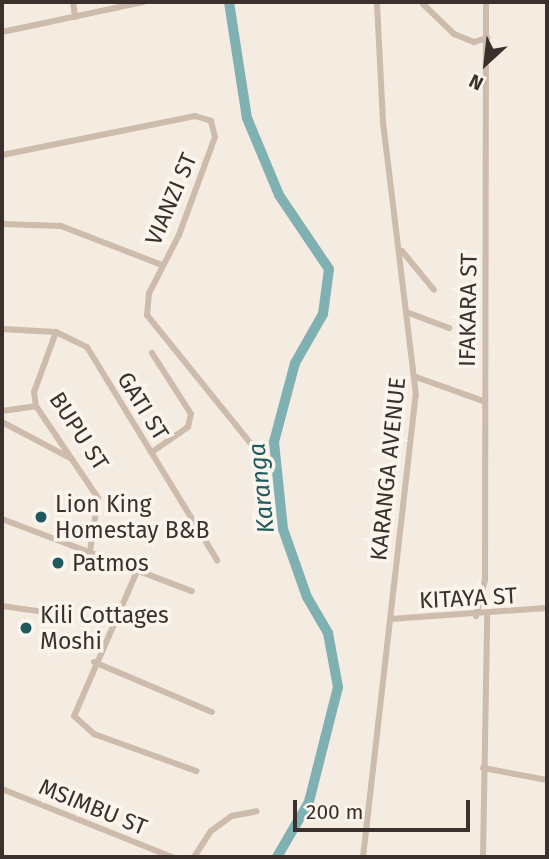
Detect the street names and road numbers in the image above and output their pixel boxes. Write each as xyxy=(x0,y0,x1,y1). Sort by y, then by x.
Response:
street label: VIANZI ST xyxy=(139,149,203,249)
street label: IFAKARA ST xyxy=(453,253,483,367)
street label: GATI ST xyxy=(111,367,175,445)
street label: KARANGA AVENUE xyxy=(365,376,411,562)
street label: BUPU ST xyxy=(44,387,114,475)
street label: KITAYA ST xyxy=(418,582,518,614)
street label: MSIMBU ST xyxy=(35,773,151,841)

